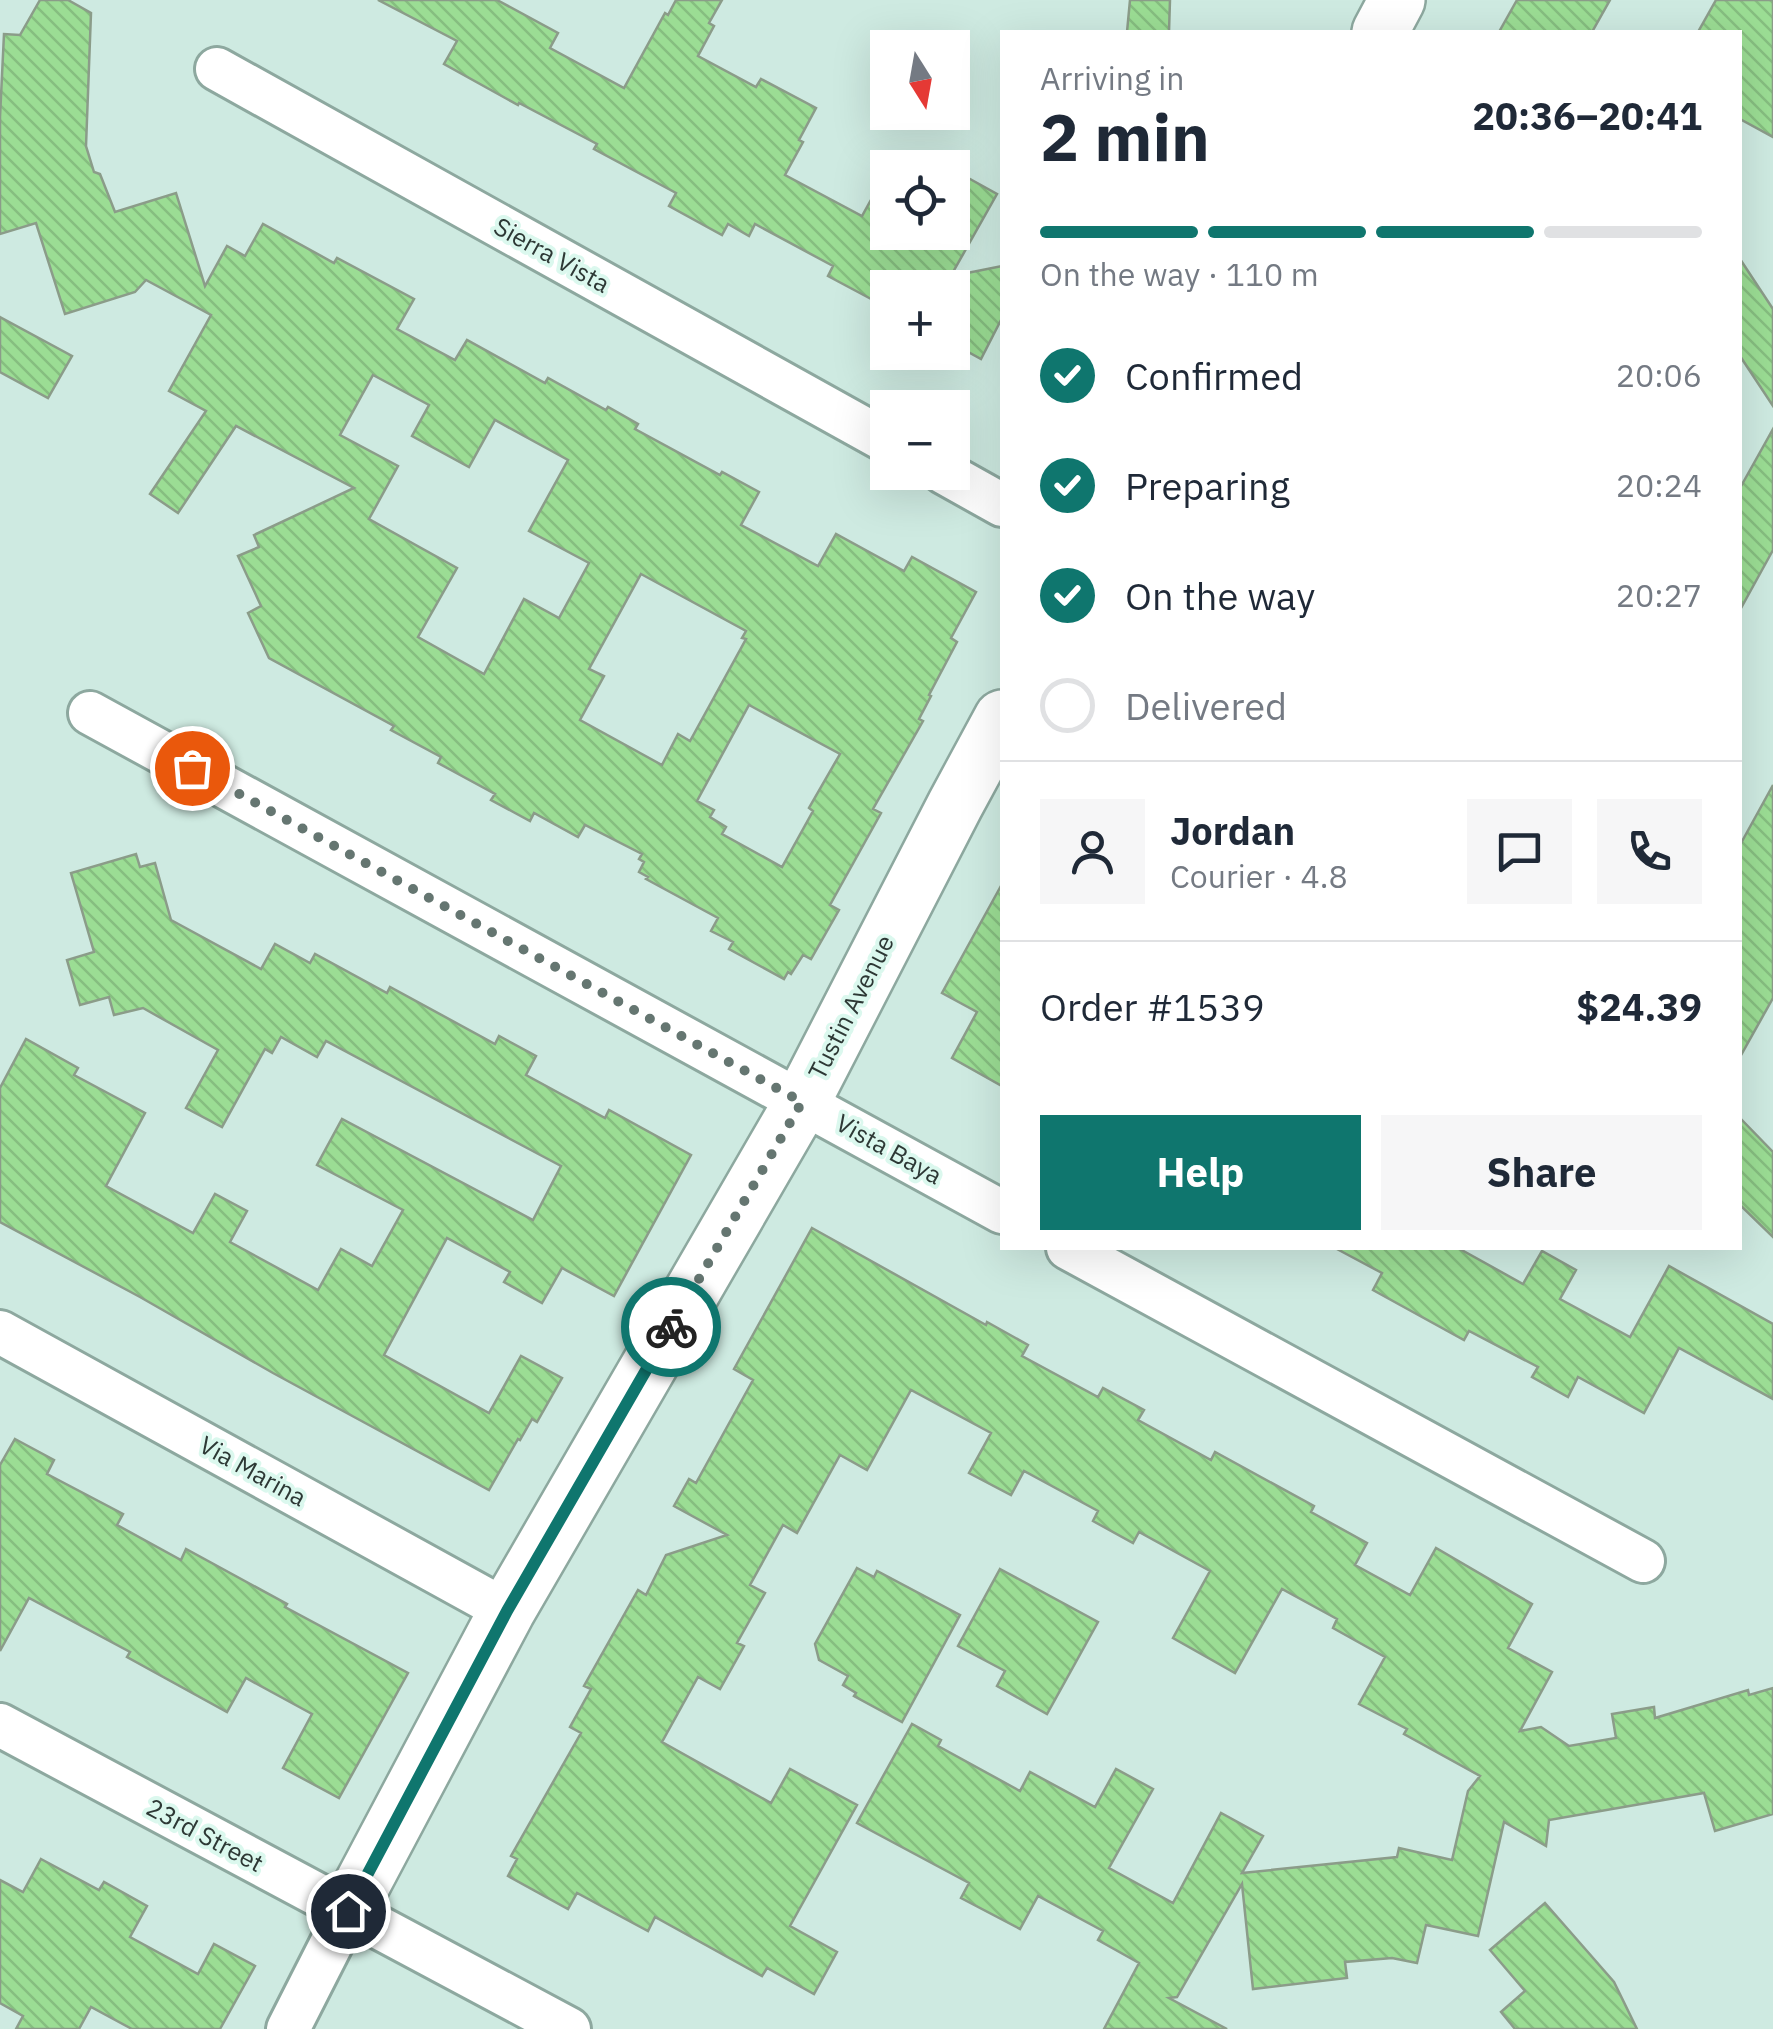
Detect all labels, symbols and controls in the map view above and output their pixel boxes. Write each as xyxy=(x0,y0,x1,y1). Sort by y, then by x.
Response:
north arrow xyxy=(870,30,970,130)
map controls xyxy=(870,30,970,490)
text: Arriving in xyxy=(1040,57,1185,99)
text: 20:36–20:41 xyxy=(1472,91,1702,140)
text: 2 min xyxy=(1040,94,1210,179)
button: locate xyxy=(870,150,970,250)
street label: Sierra Vista xyxy=(488,209,616,300)
text: On the way · 110 m xyxy=(1040,253,1319,295)
button: + xyxy=(870,270,970,370)
icon: check xyxy=(1040,348,1095,403)
text: Confirmed xyxy=(1125,351,1303,400)
text: 20:06 xyxy=(1616,354,1702,396)
button: − xyxy=(870,390,970,490)
icon: check xyxy=(1040,458,1095,513)
text: Preparing xyxy=(1125,461,1290,510)
text: 20:24 xyxy=(1616,464,1702,506)
icon: check xyxy=(1040,568,1095,623)
text: On the way xyxy=(1125,571,1315,620)
text: 20:27 xyxy=(1616,574,1702,616)
text: Delivered xyxy=(1125,681,1287,730)
pin xyxy=(150,726,235,811)
icon: bag xyxy=(165,741,220,796)
button: person xyxy=(1040,799,1145,904)
button: chat xyxy=(1467,799,1572,904)
button: phone xyxy=(1597,799,1702,904)
text: Jordan xyxy=(1170,806,1295,855)
text: Courier · 4.8 xyxy=(1170,855,1348,897)
street label: Tustin Avenue xyxy=(800,929,901,1085)
text: Order #1539 xyxy=(1040,982,1265,1031)
text: $24.39 xyxy=(1576,982,1702,1031)
street label: Vista Baya xyxy=(830,1106,948,1191)
button: Help xyxy=(1040,1115,1361,1230)
button: Share xyxy=(1381,1115,1702,1230)
courier xyxy=(621,1277,721,1377)
icon: bike xyxy=(644,1300,699,1355)
street label: Via Marina xyxy=(194,1428,313,1513)
street label: 23rd Street xyxy=(141,1790,269,1879)
pin xyxy=(306,1869,391,1954)
icon: home xyxy=(321,1884,376,1939)

